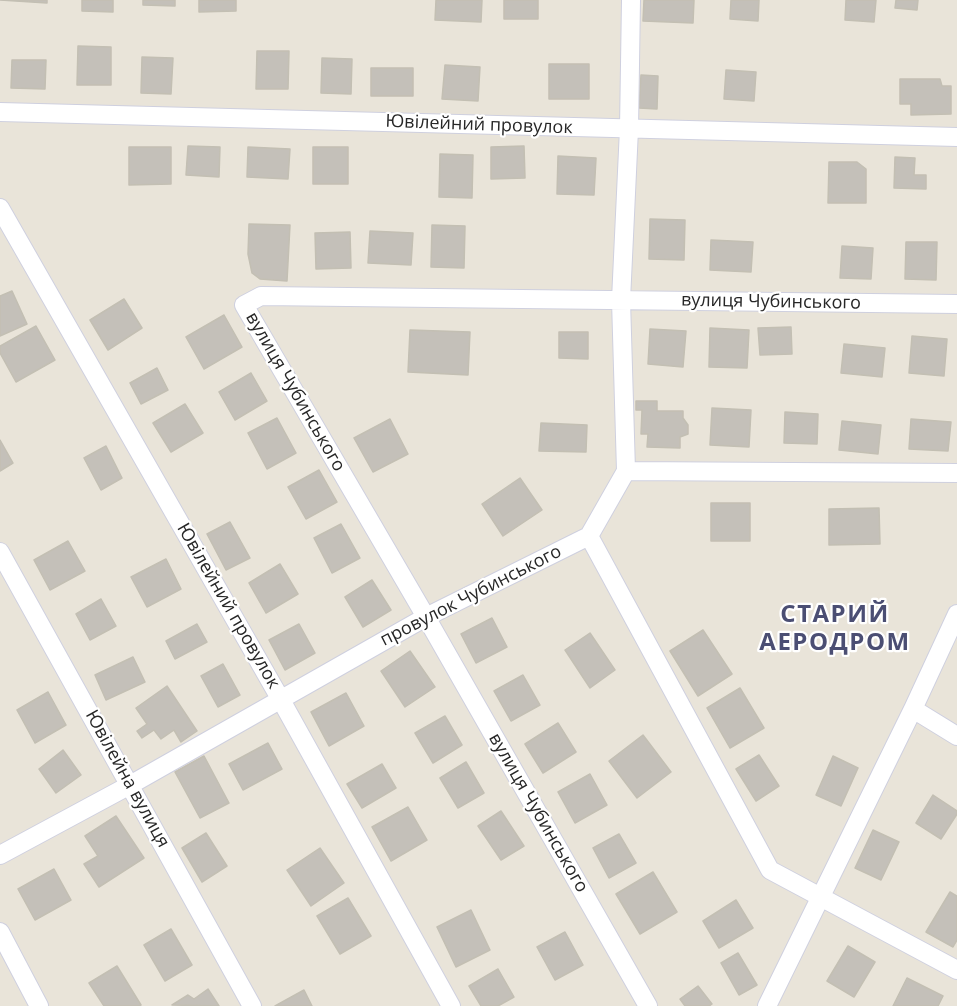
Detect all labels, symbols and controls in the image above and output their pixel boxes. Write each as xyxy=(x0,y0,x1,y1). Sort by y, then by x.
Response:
street label: Ювілейний провулок xyxy=(385,111,573,139)
street label: вулиця Чубинського xyxy=(681,290,861,314)
street label: вулиця Чубинського xyxy=(241,309,349,475)
street label: Ювілейний провулок xyxy=(172,519,284,693)
street label: провулок Чубинського xyxy=(377,541,565,651)
district label: СТАРИЙ АЕРОДРОМ xyxy=(759,601,911,657)
street label: Ювілейна вулиця xyxy=(80,706,174,852)
street label: вулиця Чубинського xyxy=(484,730,592,896)

